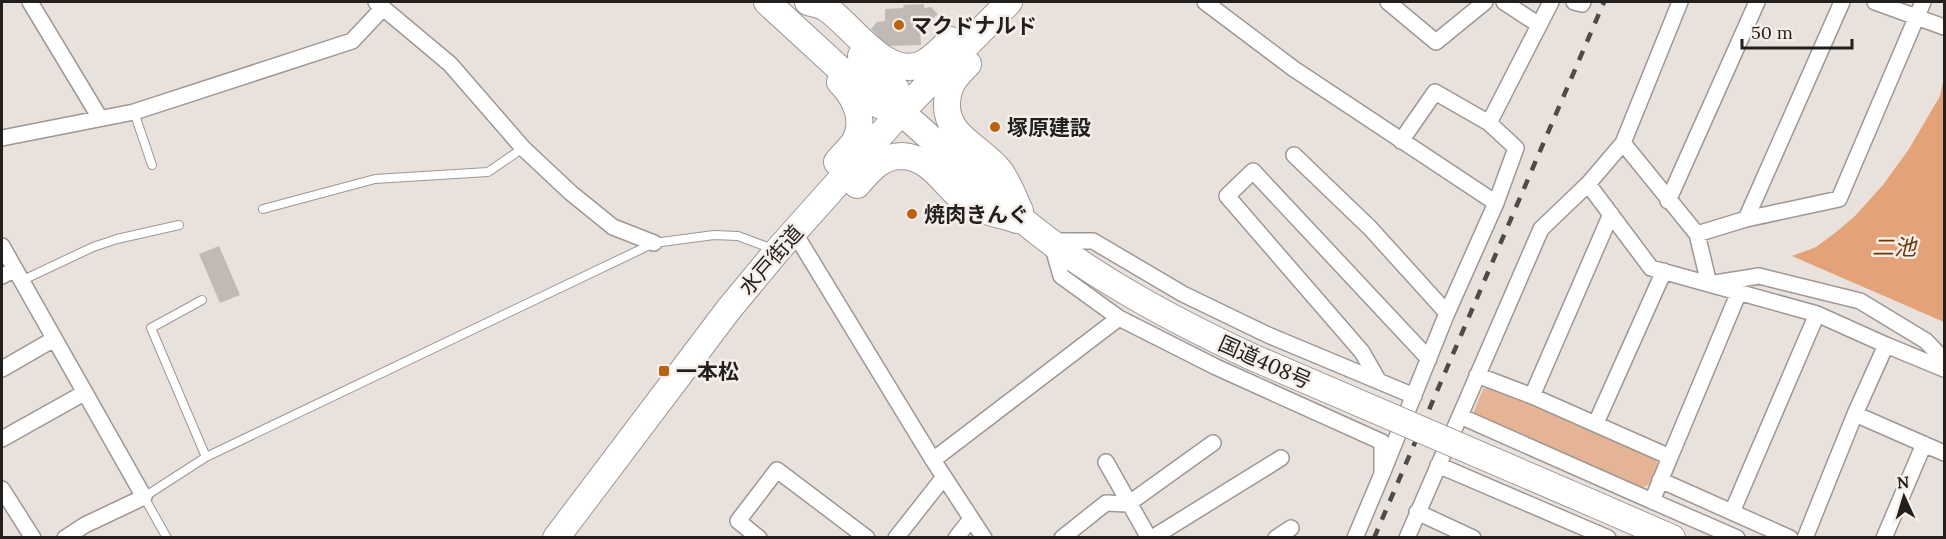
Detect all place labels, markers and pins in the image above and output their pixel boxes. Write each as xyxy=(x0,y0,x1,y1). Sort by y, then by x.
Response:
place label: マクドナルド xyxy=(911,12,1037,39)
marker: マクドナルド xyxy=(892,18,906,32)
place label: 塚原建設 xyxy=(1007,114,1091,141)
marker: 塚原建設 xyxy=(988,120,1002,134)
place label: 焼肉きんぐ xyxy=(924,201,1029,228)
marker: 焼肉きんぐ xyxy=(905,207,919,221)
place label: 一本松 xyxy=(676,358,739,385)
marker: 一本松 xyxy=(657,364,671,378)

